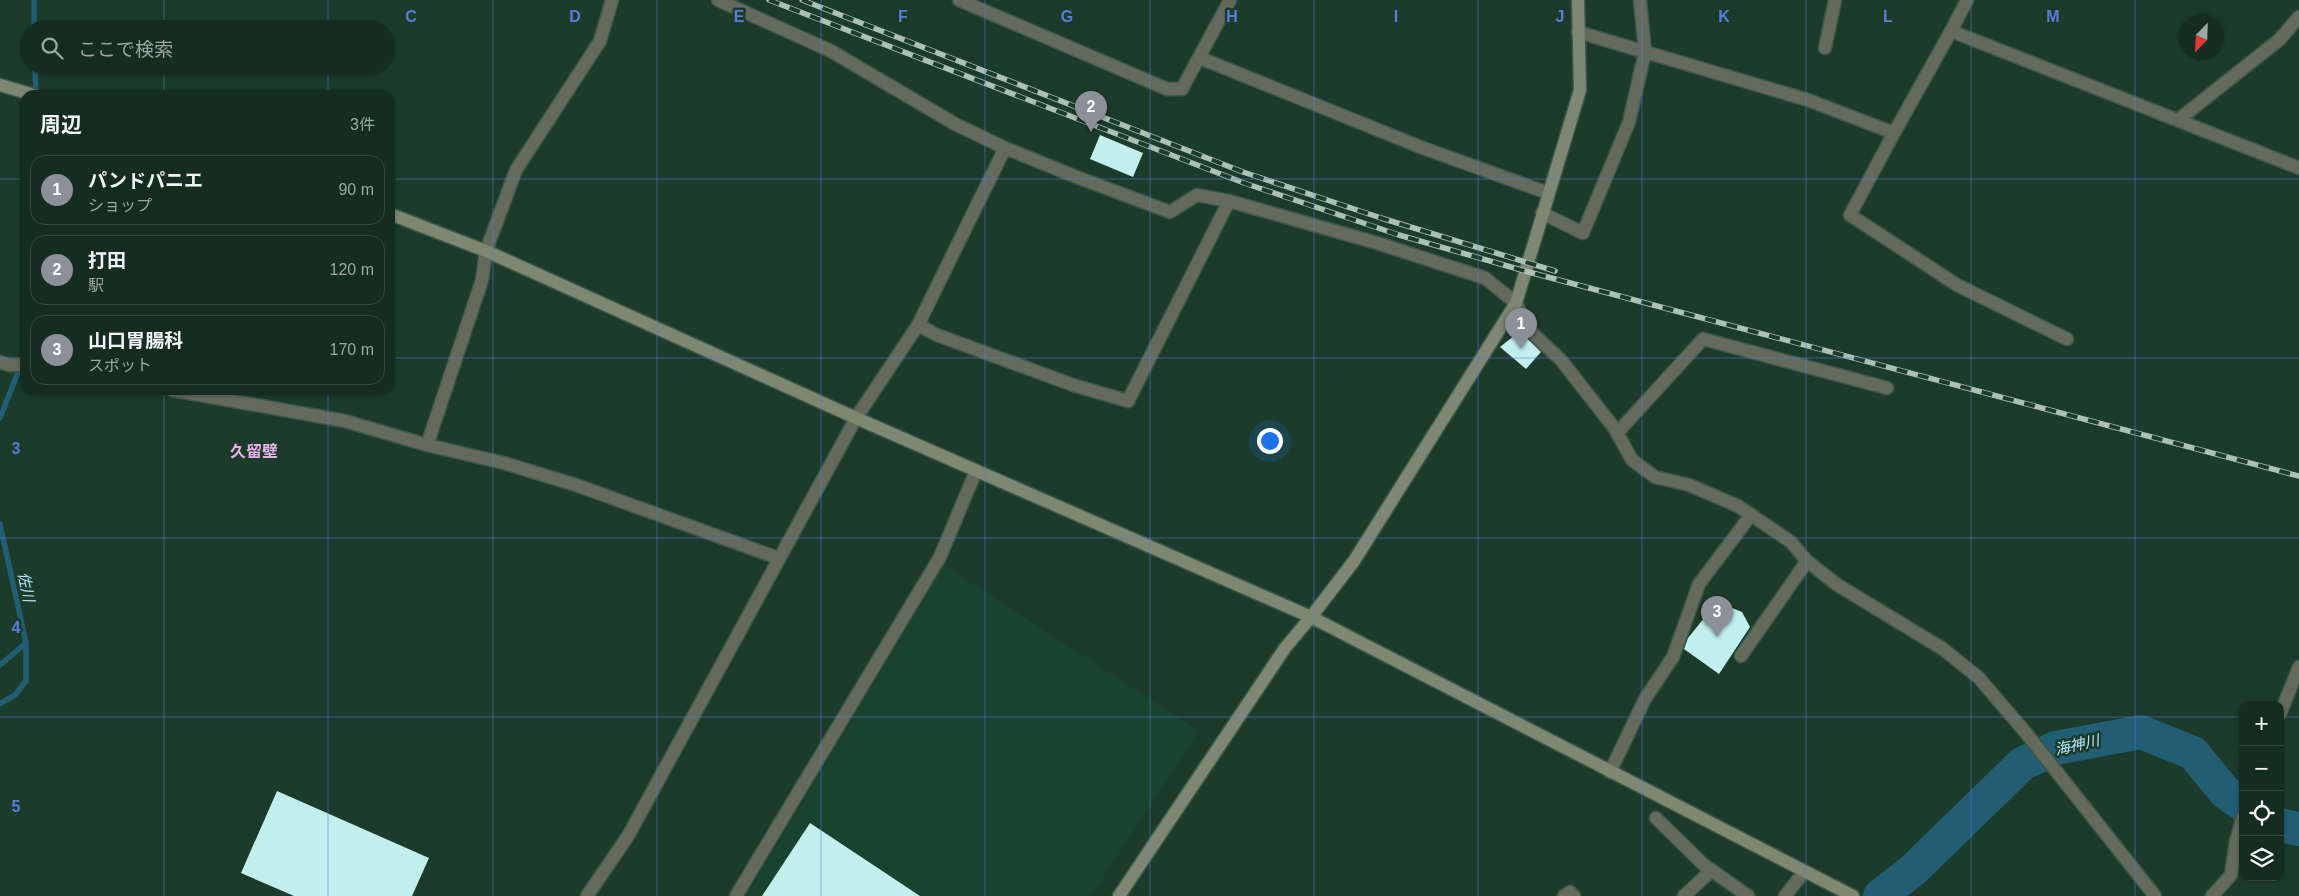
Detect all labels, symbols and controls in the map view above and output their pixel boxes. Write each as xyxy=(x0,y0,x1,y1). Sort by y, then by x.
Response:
text: C xyxy=(405,8,417,25)
text: D xyxy=(569,8,581,25)
text: E xyxy=(734,8,745,25)
text: F xyxy=(898,8,908,25)
text: G xyxy=(1061,8,1073,25)
text: H xyxy=(1226,8,1238,25)
text: I xyxy=(1394,8,1398,25)
text: J xyxy=(1556,8,1564,25)
text: K xyxy=(1718,8,1730,25)
text: L xyxy=(1883,8,1893,25)
text: M xyxy=(2046,8,2060,25)
north arrow xyxy=(2179,15,2224,60)
search box xyxy=(20,20,395,75)
icon: search xyxy=(38,34,66,62)
text: ここで検索 xyxy=(78,39,173,60)
pin: 2 xyxy=(1075,91,1107,132)
text: 周辺 xyxy=(40,113,82,136)
text: 3件 xyxy=(350,116,375,133)
text: パンドパニエ xyxy=(88,170,203,191)
text: 1 xyxy=(53,181,61,198)
text: 90 m xyxy=(338,181,374,198)
text: ショップ xyxy=(88,197,152,214)
text: 打田 xyxy=(88,250,126,271)
text: 2 xyxy=(53,261,61,278)
text: 120 m xyxy=(330,261,374,278)
text: 駅 xyxy=(88,277,104,294)
pin: 1 xyxy=(1505,308,1537,349)
text: 山口胃腸科 xyxy=(88,330,183,351)
text: 3 xyxy=(53,341,61,358)
text: 170 m xyxy=(330,341,374,358)
text: スポット xyxy=(88,357,152,374)
your location xyxy=(1257,428,1283,454)
text: 3 xyxy=(12,440,21,457)
district label: 久留壁 xyxy=(230,443,278,460)
water label: 佐川 xyxy=(15,570,38,605)
pin: 3 xyxy=(1701,596,1733,637)
text: 4 xyxy=(12,619,21,636)
map controls xyxy=(2239,701,2284,881)
button: + xyxy=(2239,701,2284,746)
water label: 海神川 xyxy=(2053,731,2103,758)
button: − xyxy=(2239,746,2284,791)
button: locate xyxy=(2239,791,2284,836)
text: 5 xyxy=(12,798,21,815)
button: layers xyxy=(2239,836,2284,881)

